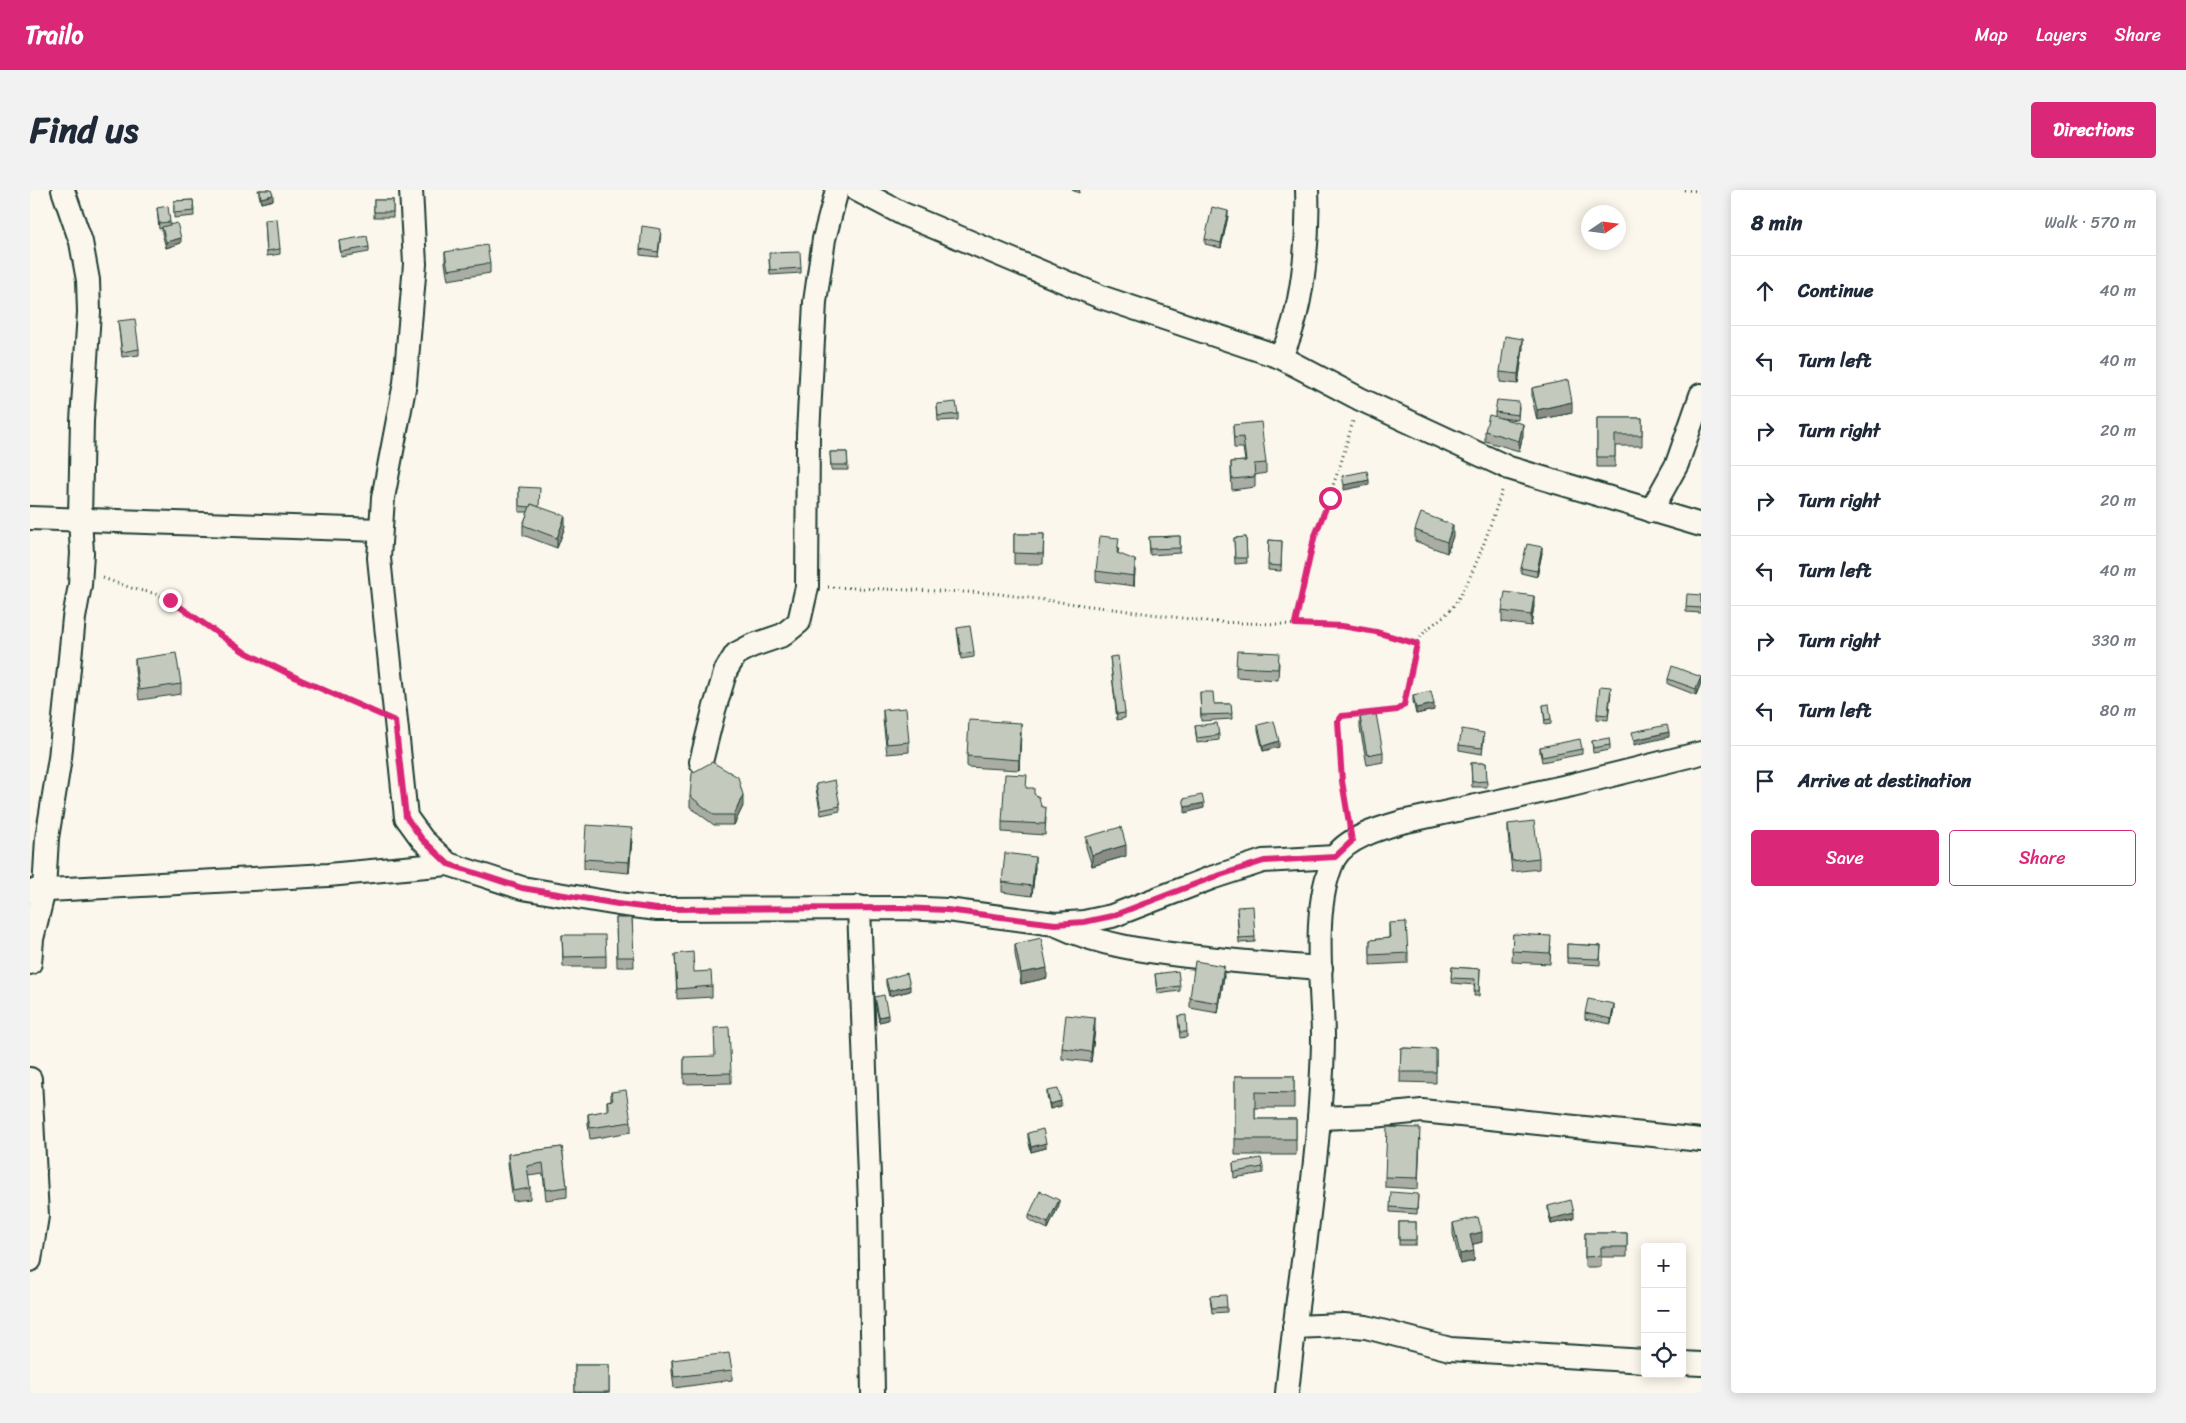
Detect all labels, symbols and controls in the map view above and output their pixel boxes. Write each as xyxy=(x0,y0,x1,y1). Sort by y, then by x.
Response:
text: Trailo xyxy=(25,14,83,56)
text: Map xyxy=(1975,19,2008,51)
text: Layers xyxy=(2036,19,2087,51)
text: Share xyxy=(2115,19,2161,51)
text: Find us xyxy=(30,99,138,161)
button: Directions xyxy=(2031,102,2156,158)
text: 8 min xyxy=(1751,204,1802,242)
north arrow xyxy=(1581,205,1626,250)
text: Walk · 570 m xyxy=(2044,208,2136,237)
text: Continue xyxy=(1798,274,1874,307)
text: 40 m xyxy=(2099,276,2136,305)
icon: ahead xyxy=(1751,277,1779,305)
text: Turn left xyxy=(1798,344,1871,377)
text: 40 m xyxy=(2099,346,2136,375)
icon: left xyxy=(1751,347,1779,375)
text: Turn right xyxy=(1798,414,1880,447)
text: 20 m xyxy=(2100,416,2136,445)
icon: right xyxy=(1751,417,1779,445)
text: Turn right xyxy=(1798,484,1880,517)
text: 20 m xyxy=(2100,486,2136,515)
route start xyxy=(1319,487,1342,510)
icon: right xyxy=(1751,487,1779,515)
text: Turn left xyxy=(1798,554,1871,587)
text: 40 m xyxy=(2099,556,2136,585)
icon: left xyxy=(1751,557,1779,585)
route end xyxy=(159,589,182,612)
text: Turn right xyxy=(1798,624,1880,657)
text: 330 m xyxy=(2092,626,2136,655)
icon: right xyxy=(1751,627,1779,655)
text: Turn left xyxy=(1798,694,1871,727)
text: 80 m xyxy=(2100,696,2136,725)
icon: left xyxy=(1751,697,1779,725)
text: Arrive at destination xyxy=(1798,764,1971,797)
icon: arrive xyxy=(1751,767,1779,795)
button: Save xyxy=(1751,830,1939,886)
button: Share xyxy=(1949,830,2136,886)
map controls xyxy=(1641,1243,1686,1378)
button: + xyxy=(1641,1243,1686,1288)
button: − xyxy=(1641,1288,1686,1333)
button: locate xyxy=(1641,1333,1686,1378)

